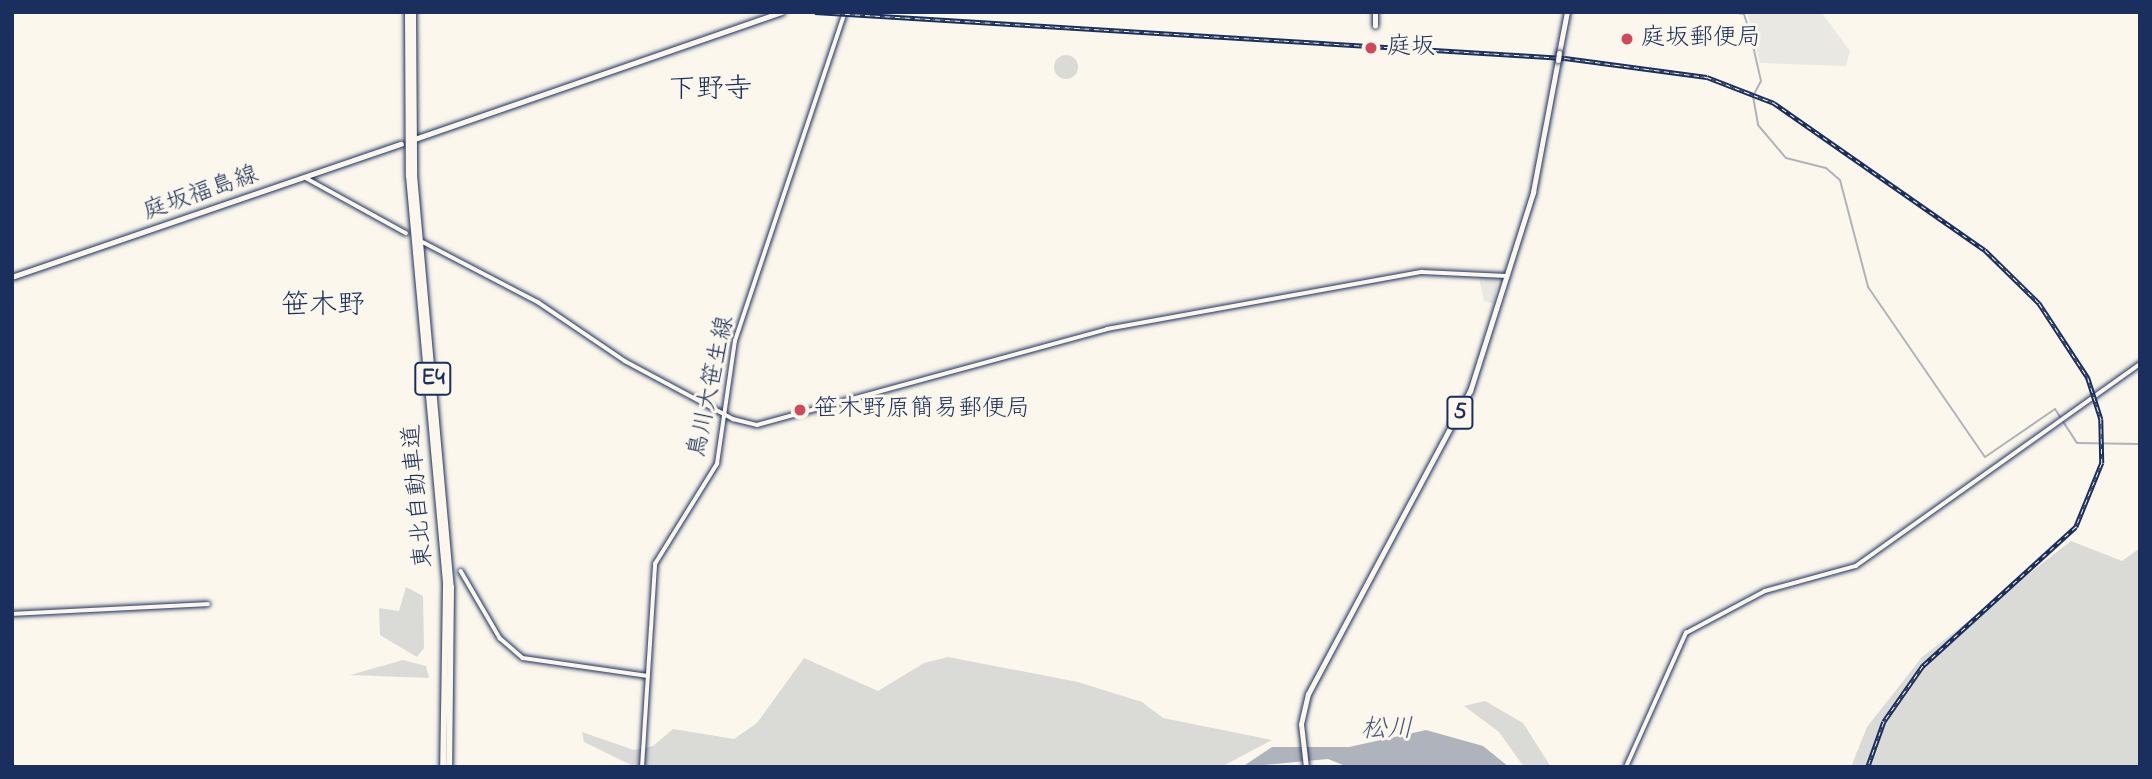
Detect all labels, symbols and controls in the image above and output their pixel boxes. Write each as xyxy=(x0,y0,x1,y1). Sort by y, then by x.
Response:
place label: 庭坂郵便局 xyxy=(1641,25,1761,53)
marker: 庭坂郵便局 xyxy=(1619,31,1635,47)
place label: 庭坂 xyxy=(1387,34,1435,62)
marker: 庭坂 xyxy=(1361,38,1381,58)
district label: 下野寺 xyxy=(668,74,752,108)
street label: 庭坂福島線 xyxy=(140,161,262,227)
district label: 笹木野 xyxy=(281,290,365,324)
street label: 鳥川大笹生線 xyxy=(683,314,741,460)
road number: E4 xyxy=(414,360,452,398)
road number: 5 xyxy=(1446,394,1474,432)
place label: 笹木野原簡易郵便局 xyxy=(814,396,1030,424)
marker: 笹木野原簡易郵便局 xyxy=(792,402,808,418)
street label: 東北自動車道 xyxy=(398,423,440,569)
water label: 松川 xyxy=(1361,715,1413,747)

